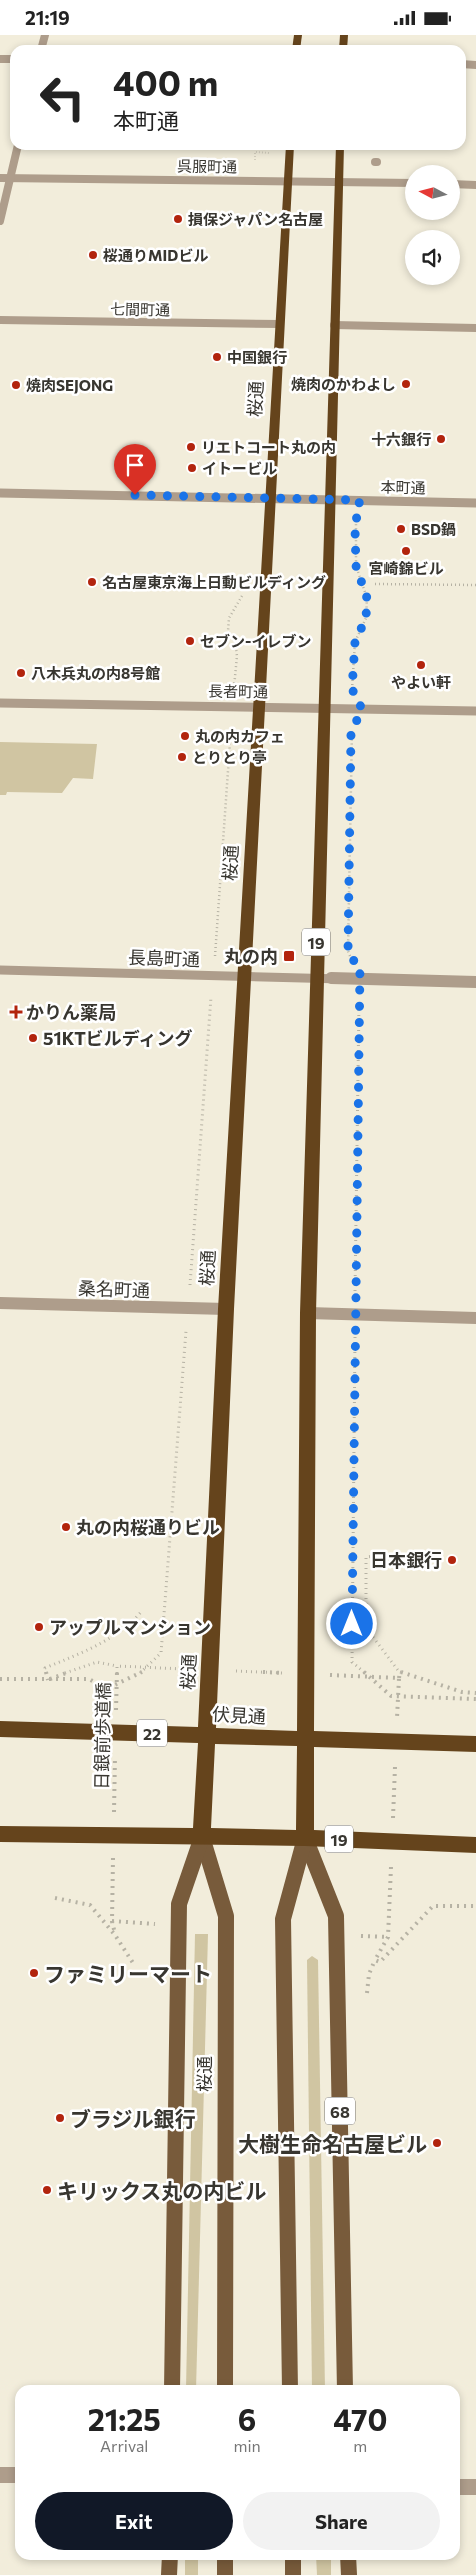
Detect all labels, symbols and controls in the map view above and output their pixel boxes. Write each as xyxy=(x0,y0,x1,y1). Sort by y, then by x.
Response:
text: 21:19 xyxy=(25,6,70,29)
text: 400 m xyxy=(113,60,218,103)
icon: left xyxy=(30,65,95,130)
text: 本町通 xyxy=(113,107,179,134)
street label: 呉服町通 xyxy=(177,156,237,176)
north arrow xyxy=(405,165,460,220)
map controls xyxy=(405,165,460,285)
place label: 損保ジャパン名古屋 xyxy=(188,210,323,228)
marker: 損保ジャパン名古屋 xyxy=(172,213,184,225)
button: sound xyxy=(405,230,460,285)
place label: 桜通りMIDビル xyxy=(103,246,208,264)
marker: 桜通りMIDビル xyxy=(87,249,99,261)
street label: 七間町通 xyxy=(110,299,170,319)
place label: 中国銀行 xyxy=(227,348,287,366)
marker: 中国銀行 xyxy=(211,351,223,363)
place label: 焼肉のかわよし xyxy=(291,375,396,393)
place label: 焼肉SEJONG xyxy=(26,376,113,394)
marker: 焼肉のかわよし xyxy=(400,378,412,390)
marker: 焼肉SEJONG xyxy=(10,379,22,391)
street label: 桜通 xyxy=(243,380,267,418)
place label: 十六銀行 xyxy=(371,430,431,448)
marker: 十六銀行 xyxy=(435,433,447,445)
place label: リエトコート丸の内 xyxy=(201,438,336,456)
marker: リエトコート丸の内 xyxy=(185,441,197,453)
pin xyxy=(114,444,156,495)
icon: arrive xyxy=(121,451,149,479)
place label: イトービル xyxy=(202,459,277,477)
marker: イトービル xyxy=(186,462,198,474)
street label: 本町通 xyxy=(380,478,426,496)
place label: BSD鍋 xyxy=(411,520,456,538)
marker: BSD鍋 xyxy=(395,523,407,535)
marker: 宮崎錦ビル xyxy=(400,545,412,557)
place label: 宮崎錦ビル xyxy=(368,559,444,577)
place label: 名古屋東京海上日動ビルディング xyxy=(102,573,326,591)
marker: 名古屋東京海上日動ビルディング xyxy=(86,576,98,588)
place label: セブン-イレブン xyxy=(200,632,311,650)
marker: セブン-イレブン xyxy=(184,635,196,647)
marker: やよい軒 xyxy=(415,659,427,671)
place label: 八木兵丸の内8号館 xyxy=(31,664,160,682)
marker: 八木兵丸の内8号館 xyxy=(15,667,27,679)
place label: やよい軒 xyxy=(391,673,451,691)
street label: 長者町通 xyxy=(208,681,268,701)
place label: 丸の内カフェ xyxy=(195,727,285,745)
marker: 丸の内カフェ xyxy=(179,730,191,742)
place label: とりとり亭 xyxy=(192,748,267,766)
marker: とりとり亭 xyxy=(176,751,188,763)
street label: 桜通 xyxy=(218,844,242,882)
road number: 19 xyxy=(302,929,330,955)
place label: 丸の内 xyxy=(224,945,278,967)
street label: 長島町通 xyxy=(128,946,200,970)
marker: 丸の内 xyxy=(282,949,296,963)
place label: かりん薬局 xyxy=(26,1001,116,1023)
marker: かりん薬局 xyxy=(10,1006,22,1018)
place label: 51KTビルディング xyxy=(43,1027,193,1049)
marker: 51KTビルディング xyxy=(27,1032,39,1044)
street label: 桜通 xyxy=(195,1249,219,1287)
street label: 桑名町通 xyxy=(78,1277,150,1301)
place label: 丸の内桜通りビル xyxy=(76,1516,220,1538)
marker: 丸の内桜通りビル xyxy=(60,1521,72,1533)
place label: 日本銀行 xyxy=(370,1549,442,1571)
marker: 日本銀行 xyxy=(446,1554,458,1566)
position arrow xyxy=(325,1597,377,1649)
place label: アップルマンション xyxy=(49,1616,211,1638)
marker: アップルマンション xyxy=(33,1621,45,1633)
street label: 桜通 xyxy=(176,1653,200,1691)
street label: 日銀前歩道橋 xyxy=(90,1682,114,1790)
street label: 伏見通 xyxy=(211,1703,267,1727)
road number: 22 xyxy=(137,1720,167,1747)
road number: 19 xyxy=(325,1825,353,1853)
place label: ファミリーマート xyxy=(44,1961,212,1986)
marker: ファミリーマート xyxy=(28,1967,40,1979)
street label: 桜通 xyxy=(193,2056,215,2092)
road number: 68 xyxy=(325,2097,355,2125)
place label: ブラジル銀行 xyxy=(70,2106,196,2131)
marker: ブラジル銀行 xyxy=(54,2112,66,2124)
place label: 大樹生命名古屋ビル xyxy=(238,2131,427,2156)
marker: 大樹生命名古屋ビル xyxy=(431,2137,443,2149)
place label: キリックス丸の内ビル xyxy=(57,2178,266,2203)
marker: キリックス丸の内ビル xyxy=(41,2184,53,2196)
text: 21:25 xyxy=(88,2400,161,2437)
text: 6 xyxy=(238,2400,256,2437)
text: 470 xyxy=(333,2400,387,2437)
text: Arrival xyxy=(100,2436,148,2455)
text: min xyxy=(233,2436,261,2455)
text: m xyxy=(353,2436,367,2455)
button: Exit xyxy=(35,2492,233,2550)
button: Share xyxy=(243,2492,440,2550)

